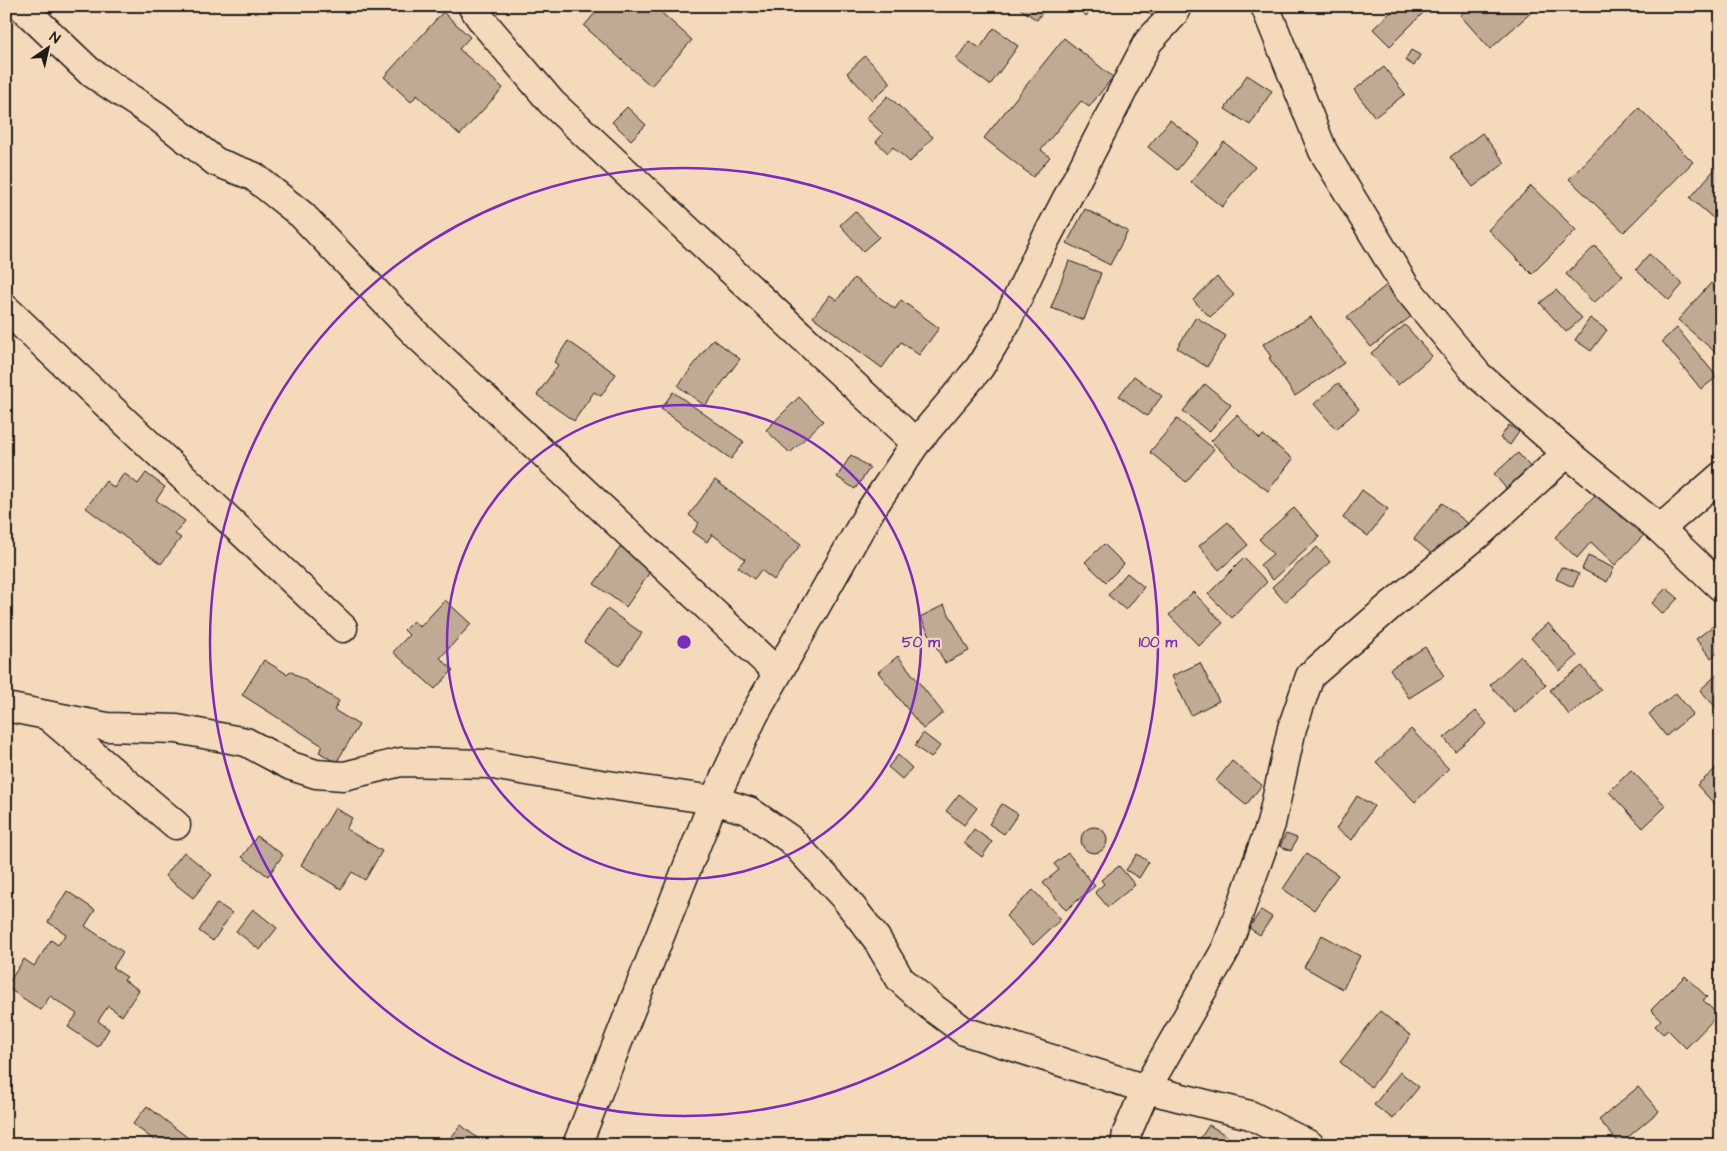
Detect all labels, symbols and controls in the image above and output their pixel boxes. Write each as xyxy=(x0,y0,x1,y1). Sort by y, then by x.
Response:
north arrow xyxy=(22,22,72,72)
text: N xyxy=(45,27,64,49)
text: 50 m xyxy=(902,632,940,653)
text: 100 m xyxy=(1139,632,1178,653)
centre of rings xyxy=(675,633,693,651)

